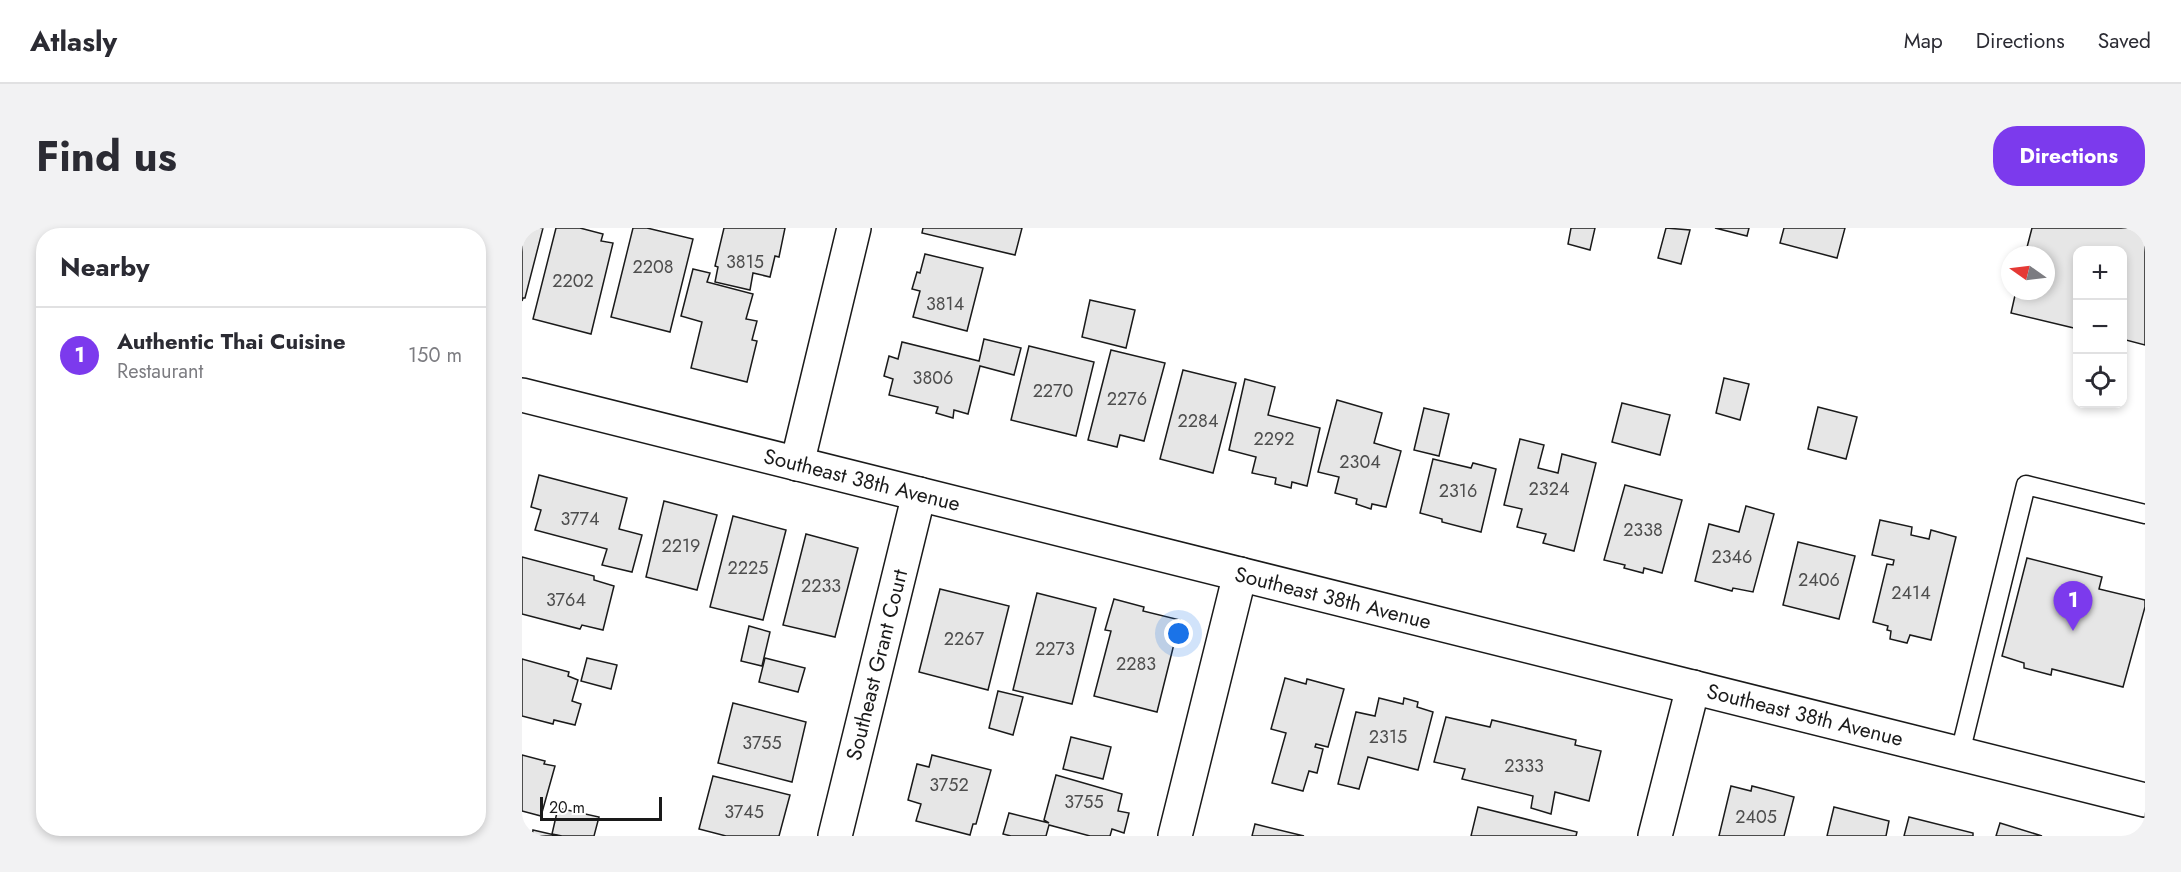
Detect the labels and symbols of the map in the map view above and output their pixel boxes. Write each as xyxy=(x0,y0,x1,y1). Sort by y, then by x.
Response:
north arrow xyxy=(2001,246,2055,300)
house number: 3815 xyxy=(726,249,764,275)
house number: 2208 xyxy=(632,254,674,280)
house number: 2202 xyxy=(552,268,594,294)
house number: 3814 xyxy=(926,291,964,317)
house number: 3806 xyxy=(913,365,953,391)
house number: 2270 xyxy=(1033,378,1074,404)
house number: 2276 xyxy=(1107,386,1147,412)
house number: 2284 xyxy=(1178,408,1218,434)
house number: 2292 xyxy=(1253,426,1295,452)
street label: Southeast 38th Avenue xyxy=(761,441,964,519)
house number: 2304 xyxy=(1339,449,1381,475)
house number: 2324 xyxy=(1529,476,1569,502)
house number: 2316 xyxy=(1439,478,1477,504)
house number: 3774 xyxy=(561,506,599,532)
house number: 2338 xyxy=(1623,517,1663,543)
house number: 2219 xyxy=(662,533,700,559)
house number: 2346 xyxy=(1712,544,1752,570)
house number: 2225 xyxy=(728,555,768,581)
street label: Southeast 38th Avenue xyxy=(1232,559,1435,637)
street label: Southeast Grant Court xyxy=(839,566,915,764)
house number: 2406 xyxy=(1798,567,1840,593)
house number: 2233 xyxy=(801,573,841,599)
house number: 2414 xyxy=(1891,580,1931,606)
pin: 1 xyxy=(2054,582,2092,631)
house number: 3764 xyxy=(546,587,586,613)
your location xyxy=(1164,619,1193,648)
house number: 2267 xyxy=(944,626,985,652)
house number: 2273 xyxy=(1035,636,1075,662)
house number: 2283 xyxy=(1116,651,1156,677)
street label: Southeast 38th Avenue xyxy=(1704,676,1907,754)
house number: 2315 xyxy=(1369,724,1407,750)
house number: 3755 xyxy=(742,730,782,756)
house number: 2333 xyxy=(1504,753,1544,779)
house number: 3752 xyxy=(929,772,969,798)
house number: 3755 xyxy=(1064,789,1104,815)
scale bar xyxy=(540,794,662,822)
house number: 3745 xyxy=(724,799,764,825)
house number: 2405 xyxy=(1735,804,1777,830)

